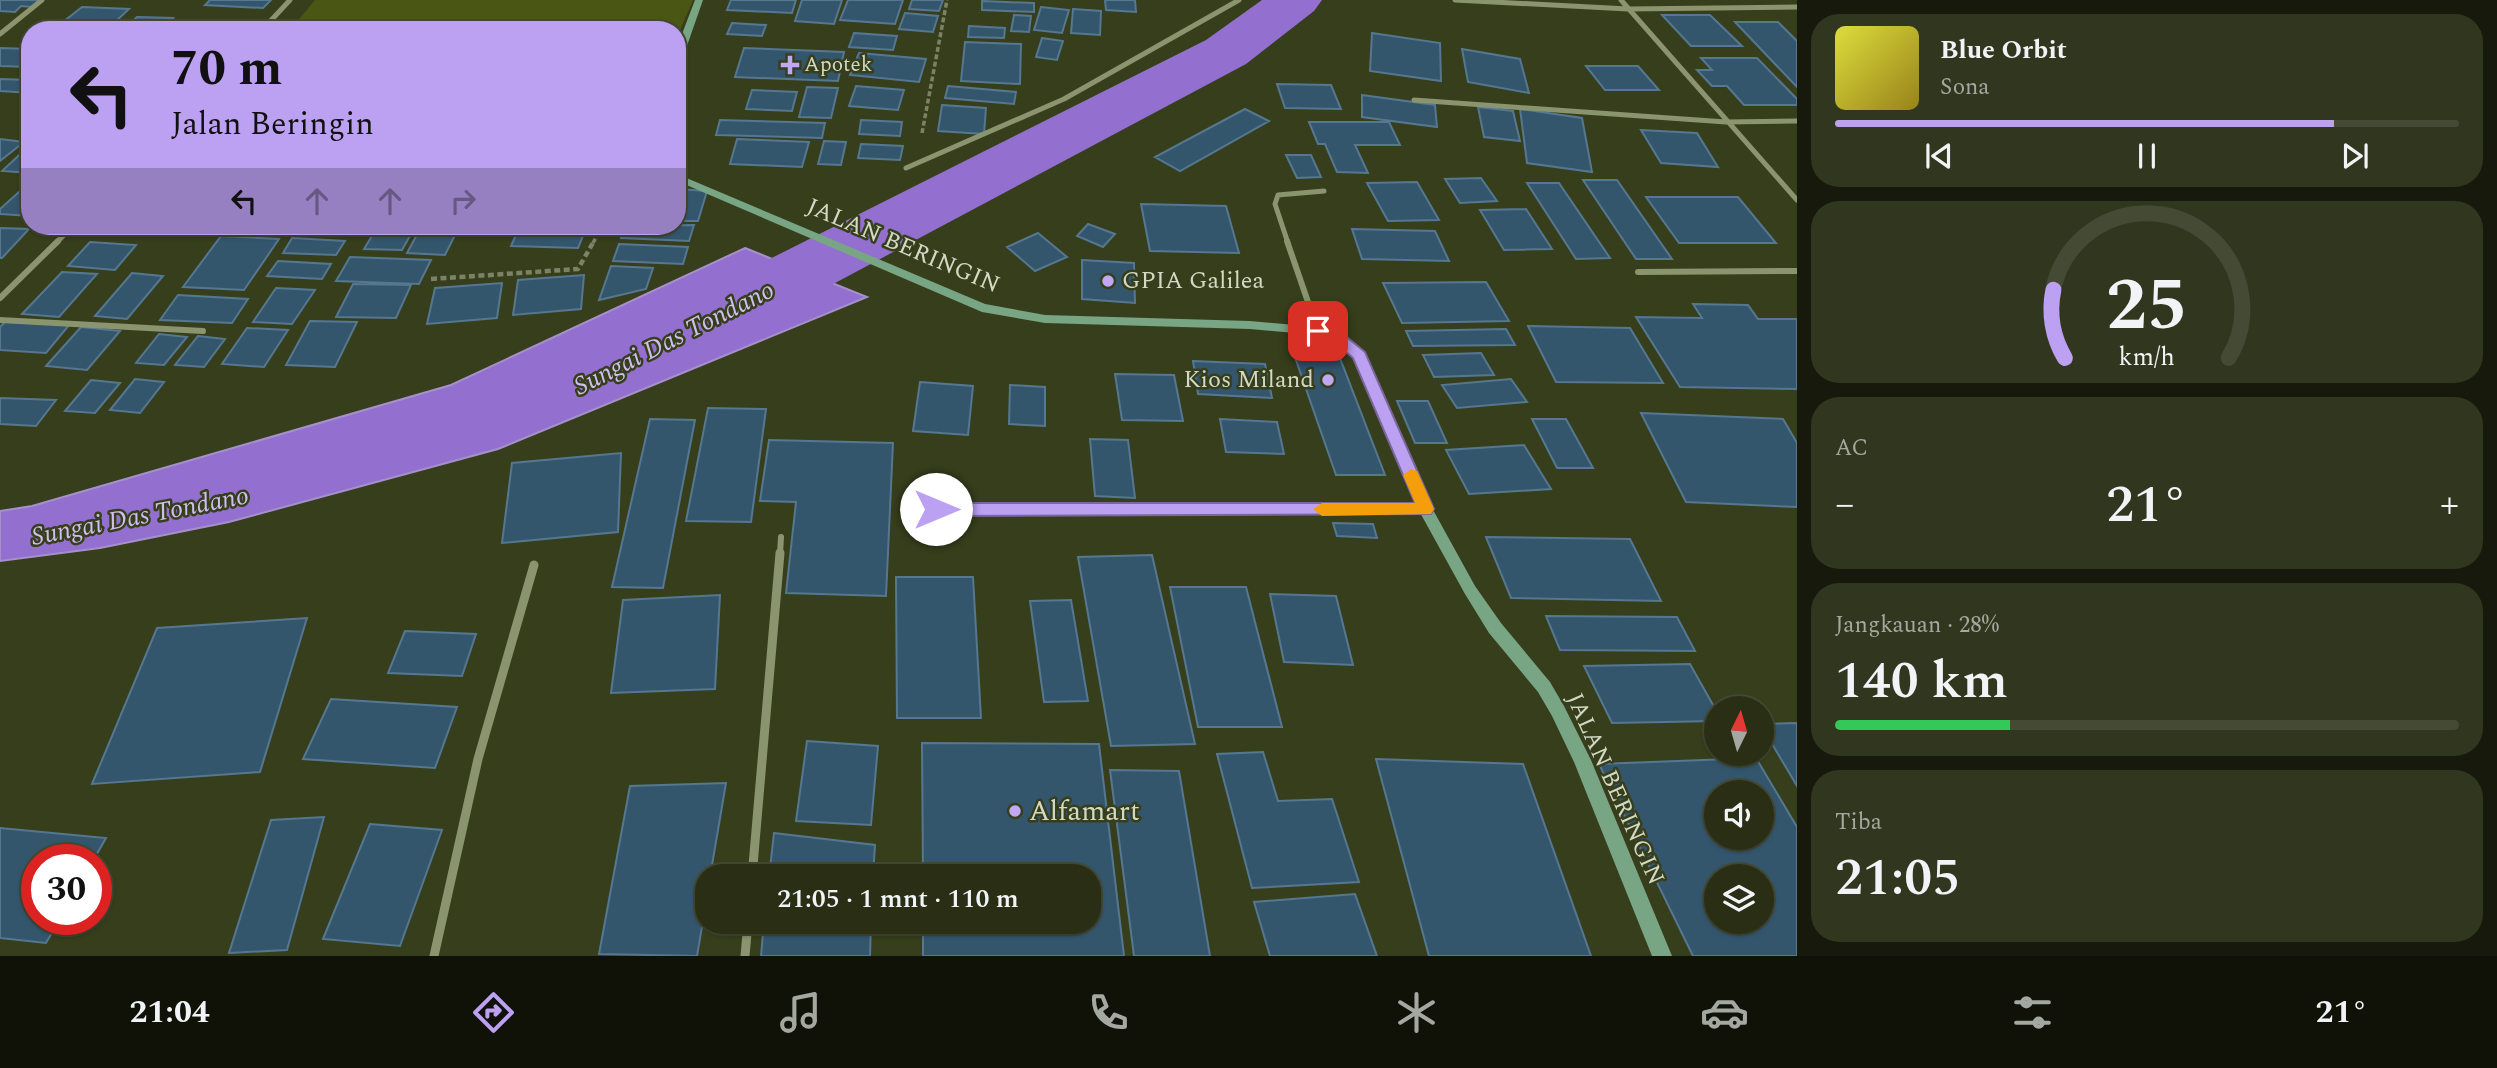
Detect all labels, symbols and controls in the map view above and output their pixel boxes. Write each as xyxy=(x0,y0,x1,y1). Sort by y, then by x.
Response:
text: Blue Orbit xyxy=(1940,30,2067,70)
text: 70 m xyxy=(171,32,282,107)
icon: left xyxy=(56,49,147,140)
place label: Apotek xyxy=(804,49,873,81)
marker: Apotek xyxy=(782,57,798,73)
text: Sona xyxy=(1940,70,1990,105)
text: Jalan Beringin xyxy=(171,100,374,149)
icon: previous xyxy=(1920,137,1958,175)
icon: pause xyxy=(2128,137,2166,175)
icon: next xyxy=(2336,137,2374,175)
icon: left xyxy=(225,182,263,220)
icon: ahead xyxy=(298,182,336,220)
icon: ahead xyxy=(371,182,409,220)
icon: right xyxy=(444,182,482,220)
street label: JALAN BERINGIN xyxy=(801,189,1005,303)
text: 25 xyxy=(2106,251,2188,362)
place label: GPIA Galilea xyxy=(1122,263,1265,299)
water label: Sungai Das Tondano xyxy=(567,270,781,406)
marker: GPIA Galilea xyxy=(1100,273,1116,289)
pin xyxy=(1288,301,1348,361)
icon: arrive xyxy=(1299,312,1337,350)
text: km/h xyxy=(2119,338,2175,376)
place label: Kios Miland xyxy=(1183,362,1314,398)
marker: Kios Miland xyxy=(1320,372,1336,388)
text: AC xyxy=(1835,431,1868,466)
text: 21° xyxy=(2106,466,2188,545)
position arrow xyxy=(899,472,973,546)
water label: Sungai Das Tondano xyxy=(28,475,252,557)
text: − xyxy=(1835,476,1854,534)
text: + xyxy=(2440,476,2459,534)
text: Jangkauan · 28% xyxy=(1835,608,1999,643)
text: 140 km xyxy=(1835,642,2008,721)
street label: JALAN BERINGIN xyxy=(1556,687,1674,891)
north arrow xyxy=(1704,696,1774,766)
map controls xyxy=(1704,696,1774,934)
button: sound xyxy=(1704,780,1774,850)
place label: Alfamart xyxy=(1029,790,1140,833)
marker: Alfamart xyxy=(1007,803,1023,819)
text: Tiba xyxy=(1835,805,1882,840)
text: 21:05 xyxy=(1835,839,1960,918)
speed limit sign: 30 xyxy=(21,844,112,935)
button: layers xyxy=(1704,864,1774,934)
text: 21:05 · 1 mnt · 110 m xyxy=(777,879,1019,919)
text: 21:04 xyxy=(129,988,210,1037)
icon: directions xyxy=(469,988,518,1037)
icon: music xyxy=(776,988,825,1037)
icon: phone xyxy=(1084,988,1133,1037)
icon: climate xyxy=(1392,988,1441,1037)
icon: car xyxy=(1700,988,1749,1037)
icon: filters xyxy=(2008,988,2057,1037)
text: 21° xyxy=(2316,988,2368,1037)

